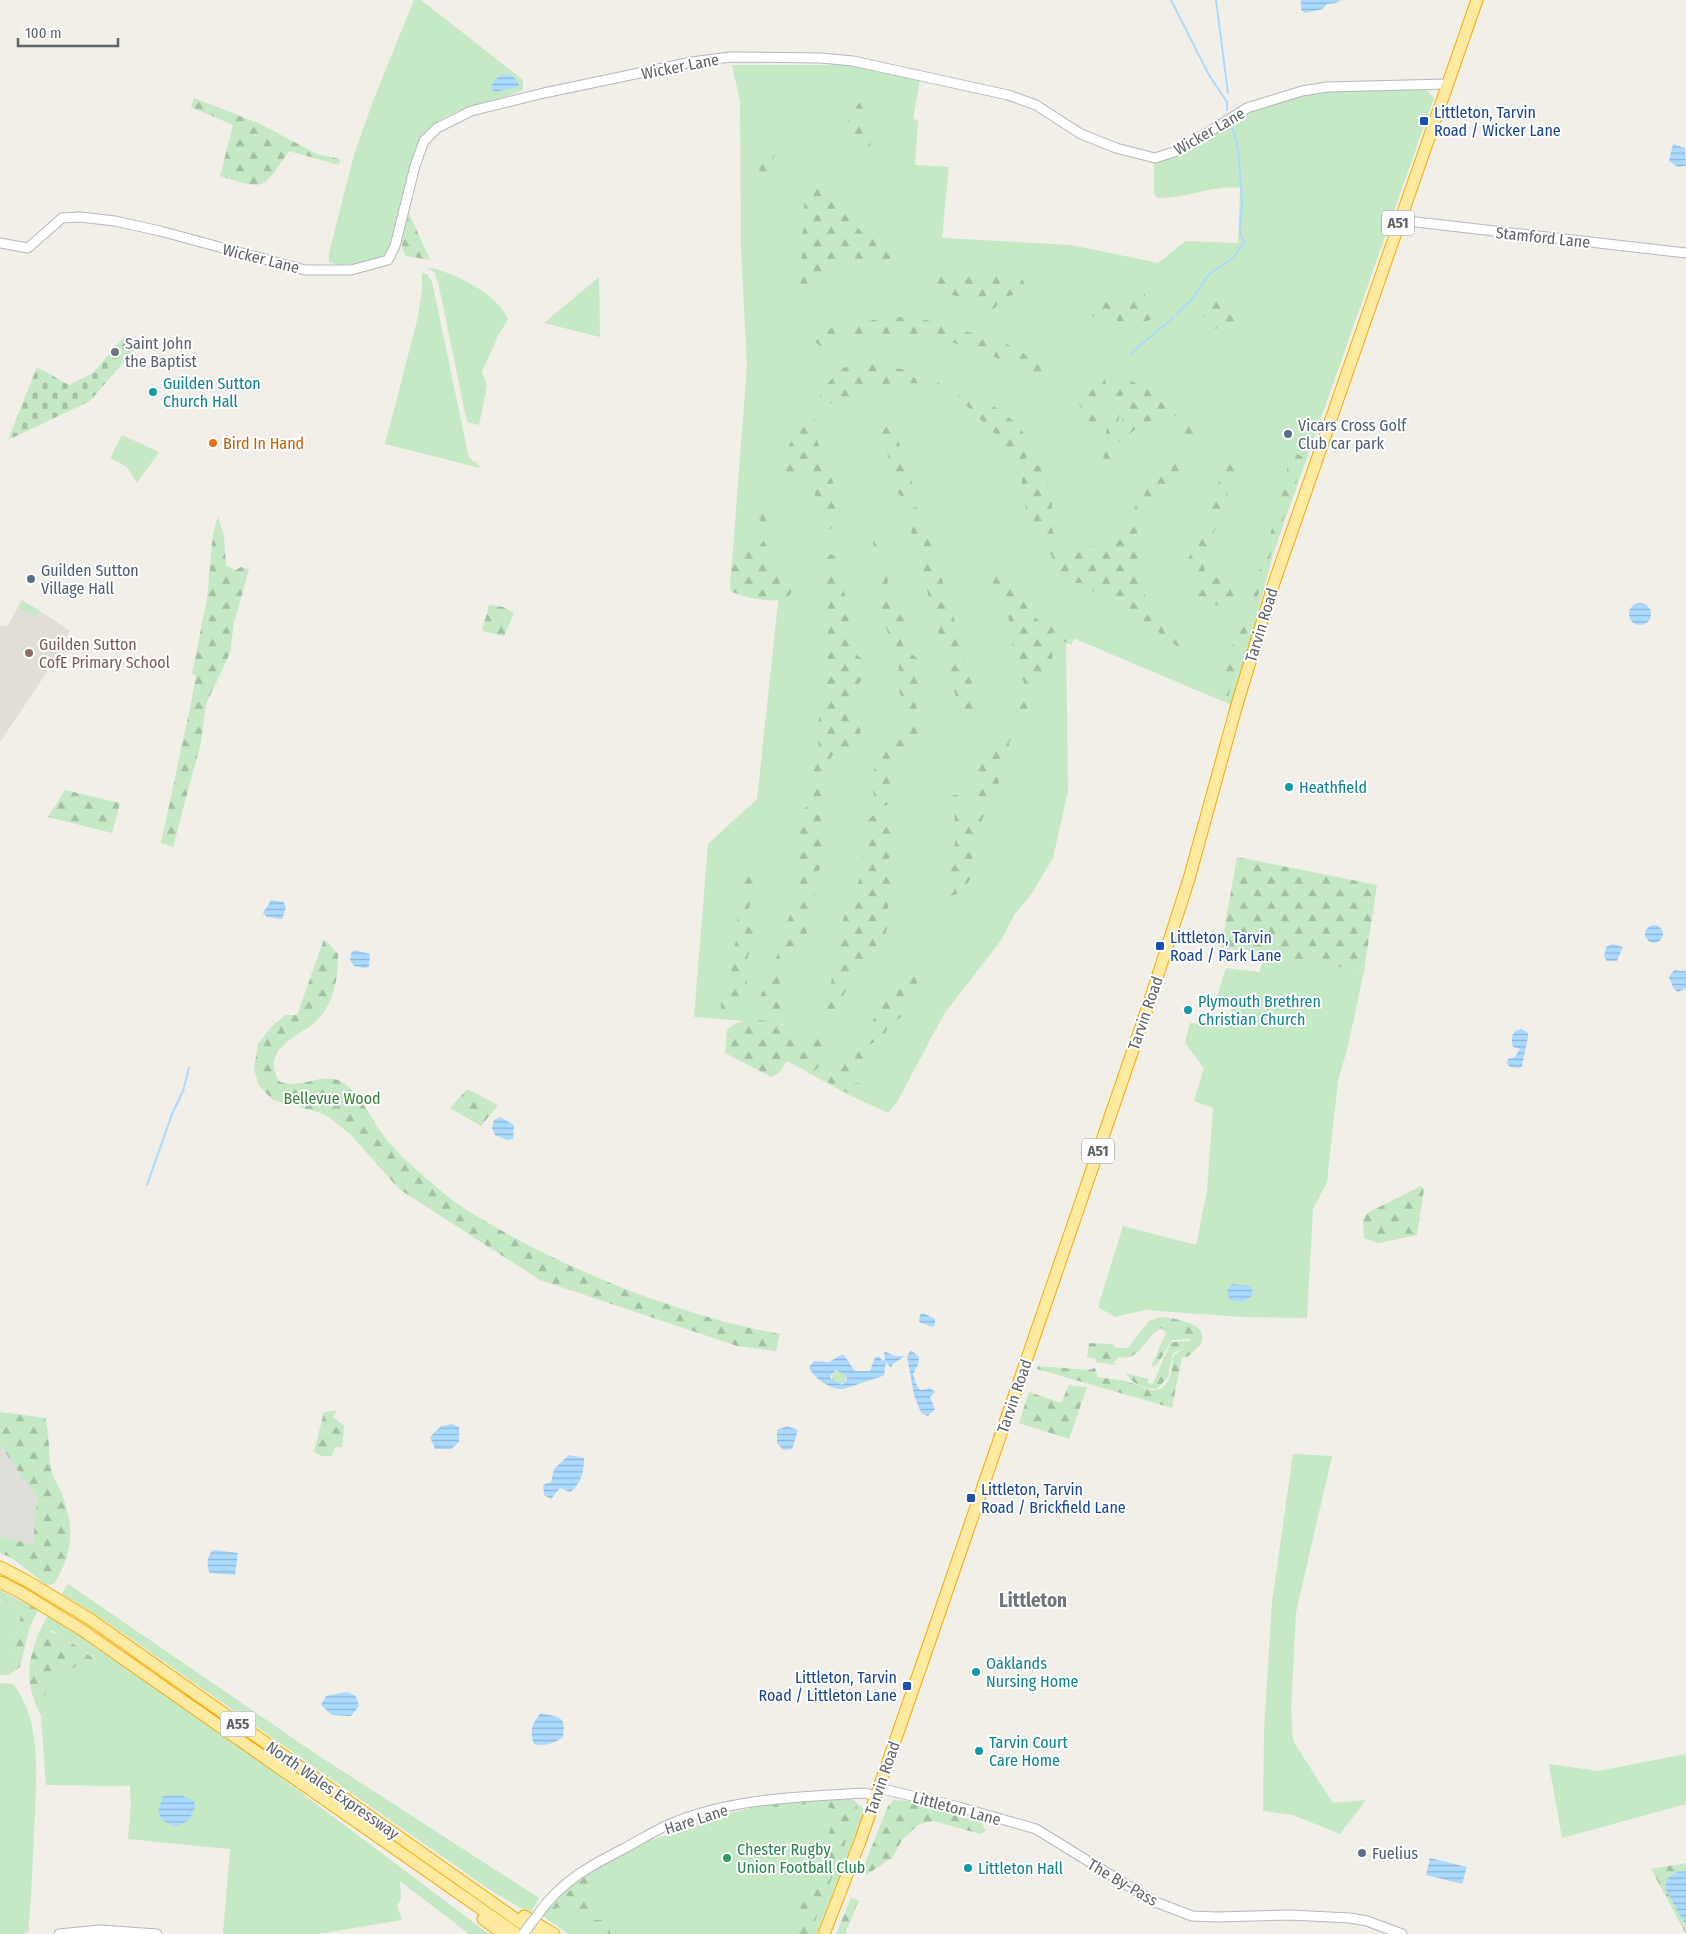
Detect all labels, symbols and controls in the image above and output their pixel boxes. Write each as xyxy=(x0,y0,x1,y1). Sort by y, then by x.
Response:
scale bar xyxy=(18,15,118,47)
text: 100 m xyxy=(25,24,62,42)
street label: Wicker Lane xyxy=(640,50,721,83)
place label: Littleton, Tarvin Road / Wicker Lane xyxy=(1434,103,1561,140)
street label: Wicker Lane xyxy=(1170,104,1248,159)
marker: Littleton, Tarvin Road / Wicker Lane xyxy=(1418,115,1430,127)
road number: A51 xyxy=(1382,210,1414,236)
street label: Stamford Lane xyxy=(1495,223,1591,252)
street label: Wicker Lane xyxy=(220,240,301,277)
place label: Saint John the Baptist xyxy=(125,334,198,371)
marker: Saint John the Baptist xyxy=(109,346,121,358)
place label: Guilden Sutton Church Hall xyxy=(163,374,261,411)
marker: Guilden Sutton Church Hall xyxy=(147,386,159,398)
place label: Vicars Cross Golf Club car park xyxy=(1298,416,1407,453)
marker: Vicars Cross Golf Club car park xyxy=(1282,428,1294,440)
place label: Bird In Hand xyxy=(223,434,304,453)
marker: Bird In Hand xyxy=(207,437,219,449)
place label: Guilden Sutton Village Hall xyxy=(41,561,139,598)
marker: Guilden Sutton Village Hall xyxy=(25,573,37,585)
street label: Tarvin Road xyxy=(1241,586,1282,665)
place label: Guilden Sutton CofE Primary School xyxy=(39,635,170,672)
marker: Guilden Sutton CofE Primary School xyxy=(23,647,35,659)
place label: Heathfield xyxy=(1299,778,1367,797)
marker: Heathfield xyxy=(1283,781,1295,793)
place label: Littleton, Tarvin Road / Park Lane xyxy=(1170,928,1282,965)
marker: Littleton, Tarvin Road / Park Lane xyxy=(1154,940,1166,952)
street label: Tarvin Road xyxy=(1124,974,1167,1052)
place label: Plymouth Brethren Christian Church xyxy=(1198,992,1321,1029)
marker: Plymouth Brethren Christian Church xyxy=(1182,1004,1194,1016)
park label: Bellevue Wood xyxy=(283,1089,381,1108)
road number: A51 xyxy=(1082,1138,1114,1164)
street label: Tarvin Road xyxy=(993,1357,1036,1435)
place label: Littleton, Tarvin Road / Brickfield Lane xyxy=(981,1480,1126,1517)
marker: Littleton, Tarvin Road / Brickfield Lane xyxy=(965,1492,977,1504)
district label: Littleton xyxy=(999,1589,1067,1612)
place label: Oaklands Nursing Home xyxy=(986,1654,1078,1691)
marker: Oaklands Nursing Home xyxy=(970,1666,982,1678)
place label: Littleton, Tarvin Road / Littleton Lane xyxy=(759,1668,897,1705)
marker: Littleton, Tarvin Road / Littleton Lane xyxy=(901,1680,913,1692)
road number: A55 xyxy=(220,1712,256,1736)
place label: Tarvin Court Care Home xyxy=(989,1733,1069,1770)
street label: North Wales Expressway xyxy=(263,1737,403,1844)
street label: Tarvin Road xyxy=(861,1739,904,1817)
marker: Tarvin Court Care Home xyxy=(973,1745,985,1757)
street label: Littleton Lane xyxy=(911,1788,1003,1829)
street label: Hare Lane xyxy=(662,1800,730,1839)
place label: Chester Rugby Union Football Club xyxy=(737,1840,865,1877)
place label: Fuelius xyxy=(1372,1844,1418,1863)
marker: Fuelius xyxy=(1356,1847,1368,1859)
marker: Chester Rugby Union Football Club xyxy=(721,1852,733,1864)
street label: The By-Pass xyxy=(1084,1855,1161,1910)
place label: Littleton Hall xyxy=(978,1859,1063,1878)
marker: Littleton Hall xyxy=(962,1862,974,1874)

